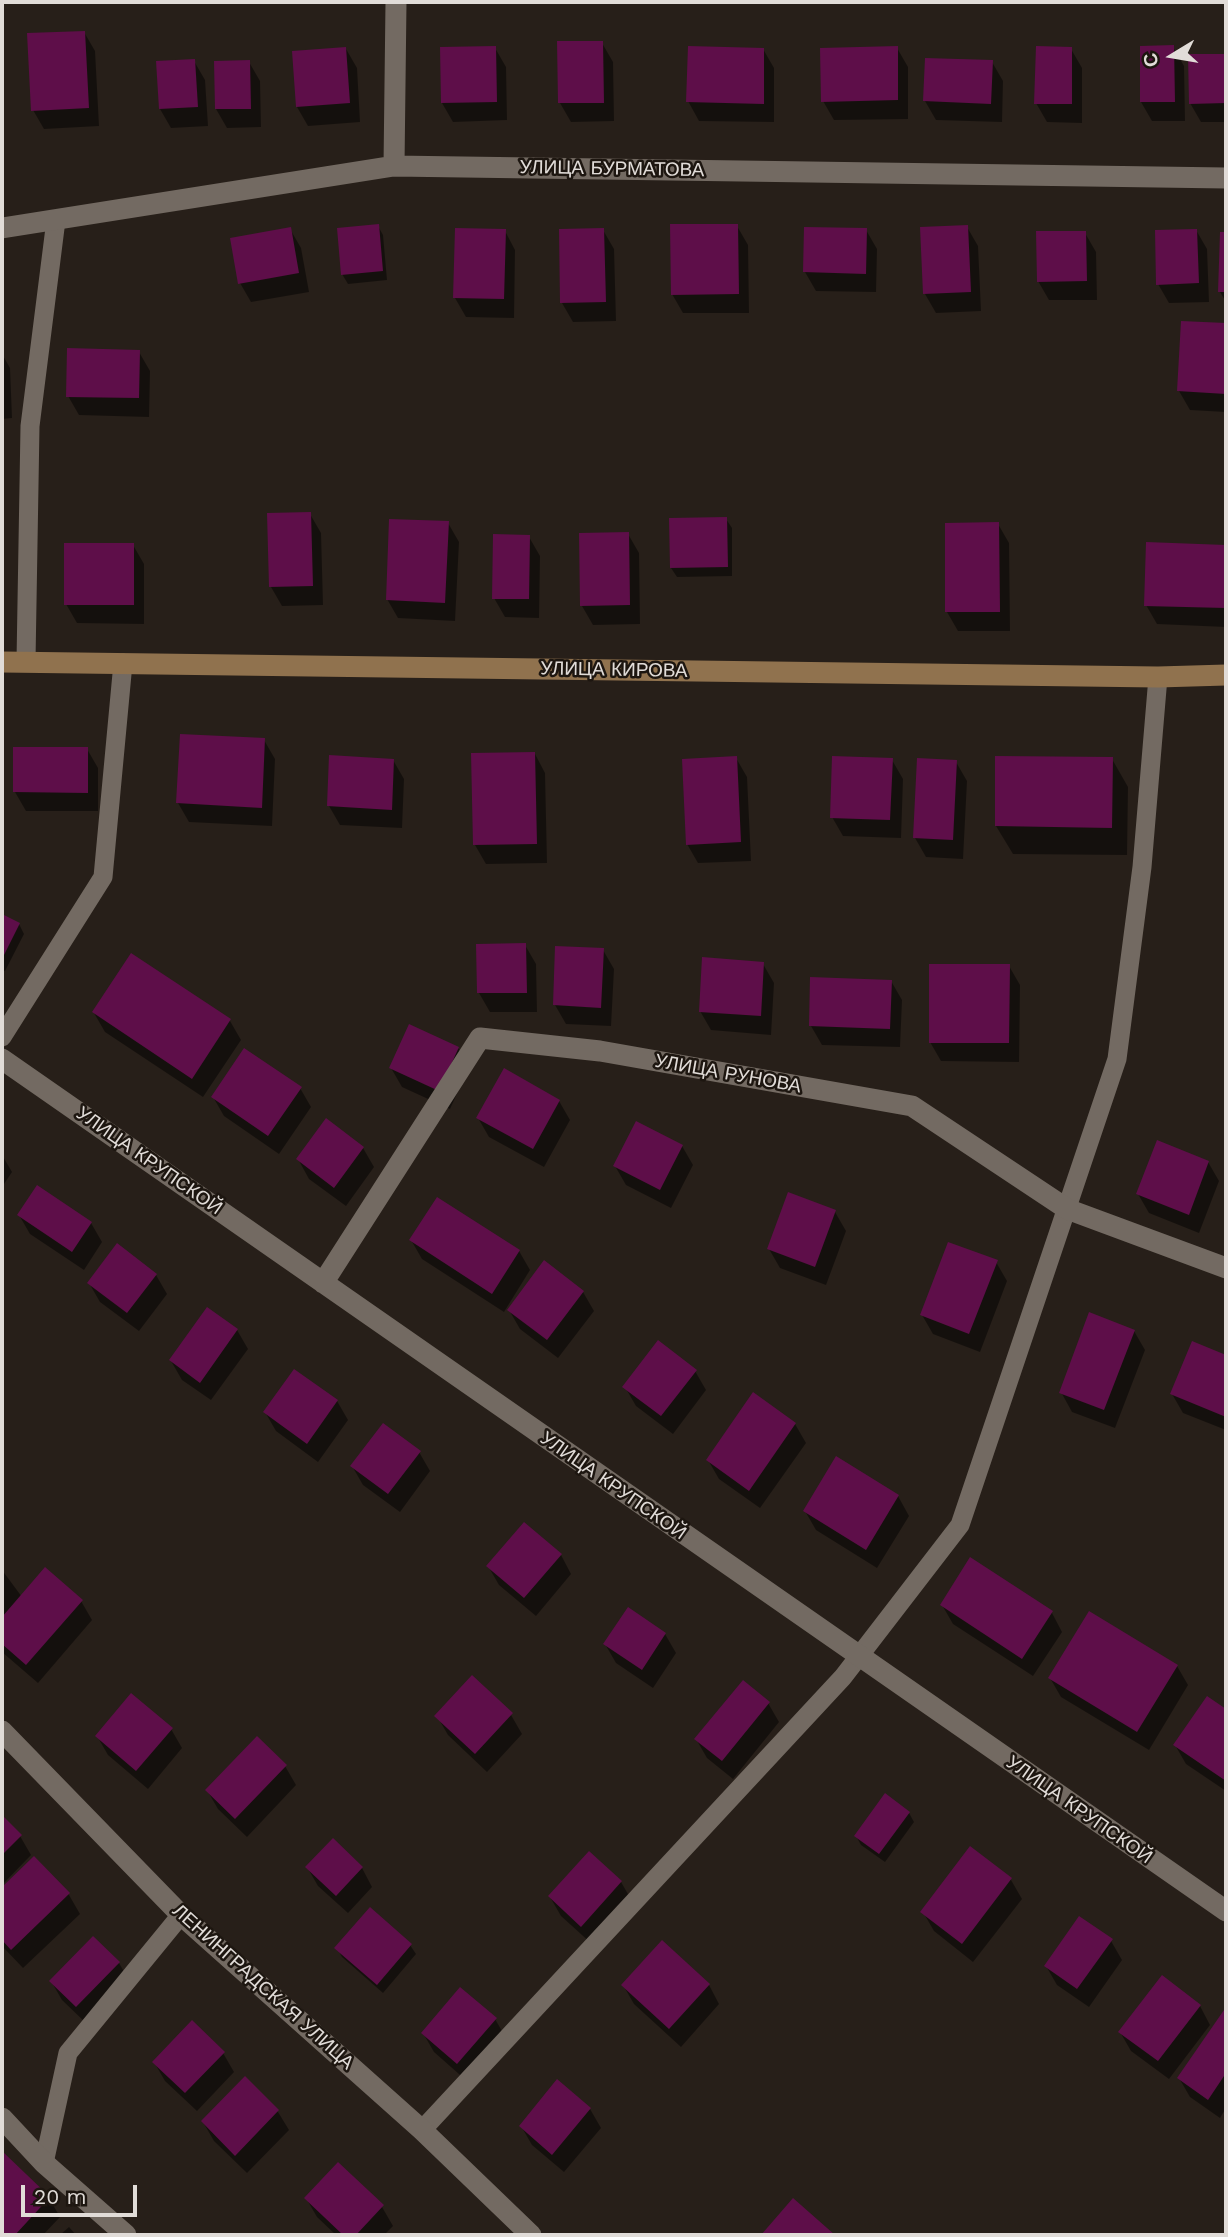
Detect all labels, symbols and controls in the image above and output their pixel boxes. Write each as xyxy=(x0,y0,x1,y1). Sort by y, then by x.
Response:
north arrow xyxy=(1137,21,1207,91)
text: С xyxy=(1138,51,1163,69)
street label: УЛИЦА БУРМАТОВА xyxy=(520,156,704,182)
street label: УЛИЦА КИРОВА xyxy=(540,657,688,683)
street label: УЛИЦА РУНОВА xyxy=(653,1050,803,1098)
street label: УЛИЦА КРУПСКОЙ xyxy=(72,1102,226,1220)
street label: УЛИЦА КРУПСКОЙ xyxy=(536,1427,690,1545)
street label: УЛИЦА КРУПСКОЙ xyxy=(1002,1751,1156,1869)
street label: ЛЕНИНГРАДСКАЯ УЛИЦА xyxy=(168,1900,358,2074)
scale bar xyxy=(24,2170,140,2214)
text: 20 m xyxy=(34,2184,86,2209)

